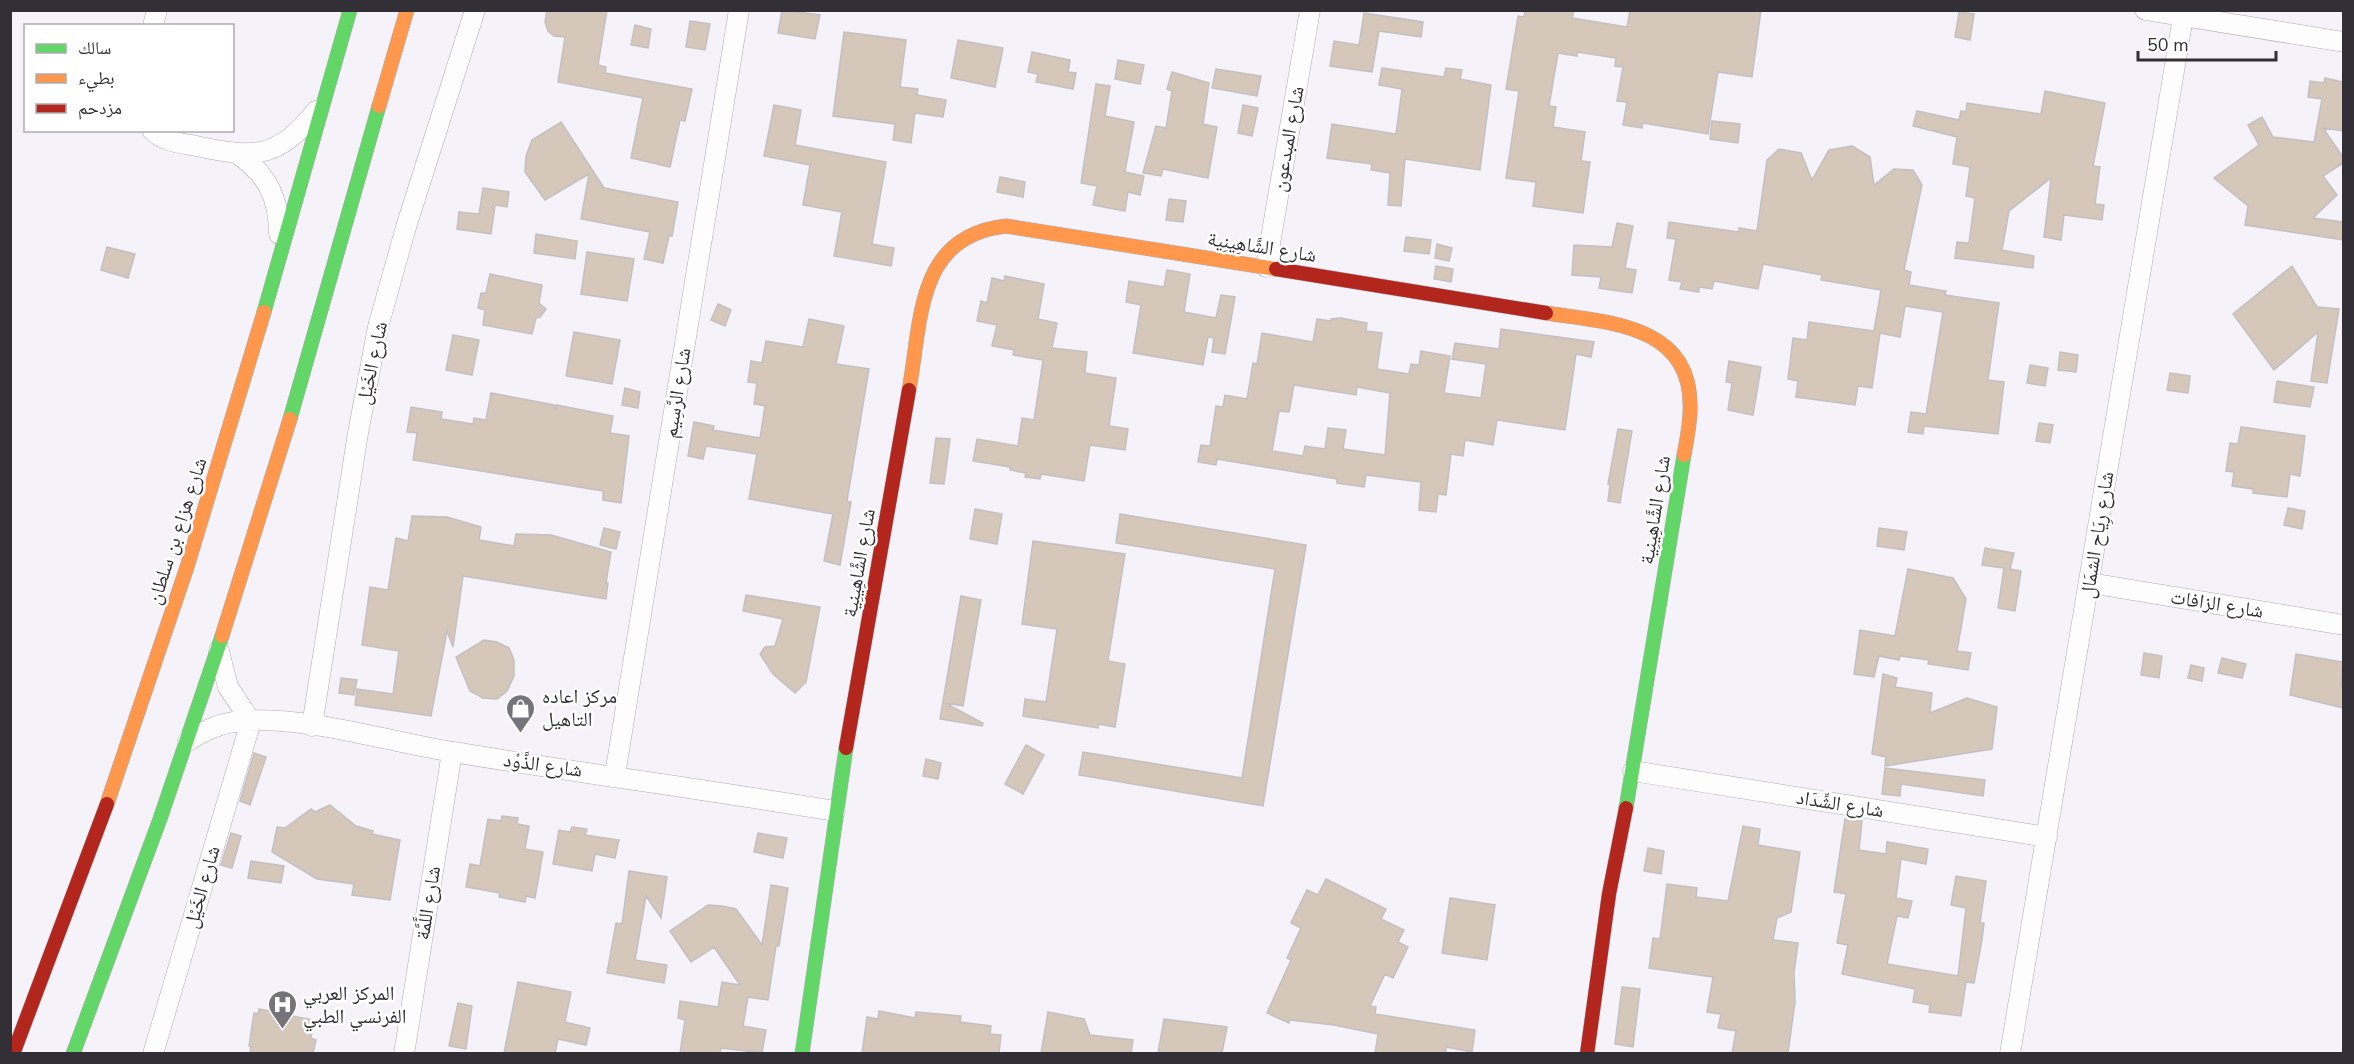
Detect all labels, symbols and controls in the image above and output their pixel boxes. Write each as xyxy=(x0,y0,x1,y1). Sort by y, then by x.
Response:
legend xyxy=(24,24,234,132)
scale bar xyxy=(2138,24,2276,62)
text: 50 m xyxy=(2147,33,2189,57)
text: سالك xyxy=(78,36,111,60)
text: بطيء xyxy=(78,66,115,93)
street label: شارع المبدعون xyxy=(1265,84,1311,194)
text: مزدحم xyxy=(78,96,122,120)
street label: شارع الشَّاهِينِية xyxy=(1206,225,1318,269)
street label: شارع الخَيْل xyxy=(350,319,394,407)
street label: شارع الرَّسِيم xyxy=(657,346,697,440)
street label: شارع هزاع بن سلطان xyxy=(140,454,214,608)
street label: شارع الشَّاهِينِية xyxy=(1633,454,1677,566)
street label: شارع رِيَاح الشمَال xyxy=(2074,470,2122,601)
street label: شارع الشَّاهِينِية xyxy=(836,507,882,619)
street label: شارع الزافات xyxy=(2169,583,2265,625)
place label: مركز اعاده التاهيل xyxy=(542,683,617,733)
shop icon: مركز اعاده التاهيل xyxy=(505,692,537,734)
street label: شارع الذَّوْد xyxy=(502,746,584,784)
street label: شارع الشِّدَاد xyxy=(1794,784,1886,824)
street label: شارع الخَيْل xyxy=(177,843,227,931)
street label: شارع اللَّمَّة xyxy=(409,864,447,942)
place label: المركز العربي الفرنسي الطبي xyxy=(303,980,407,1032)
hospital icon: المركز العربي الفرنسي الطبي xyxy=(266,988,298,1030)

